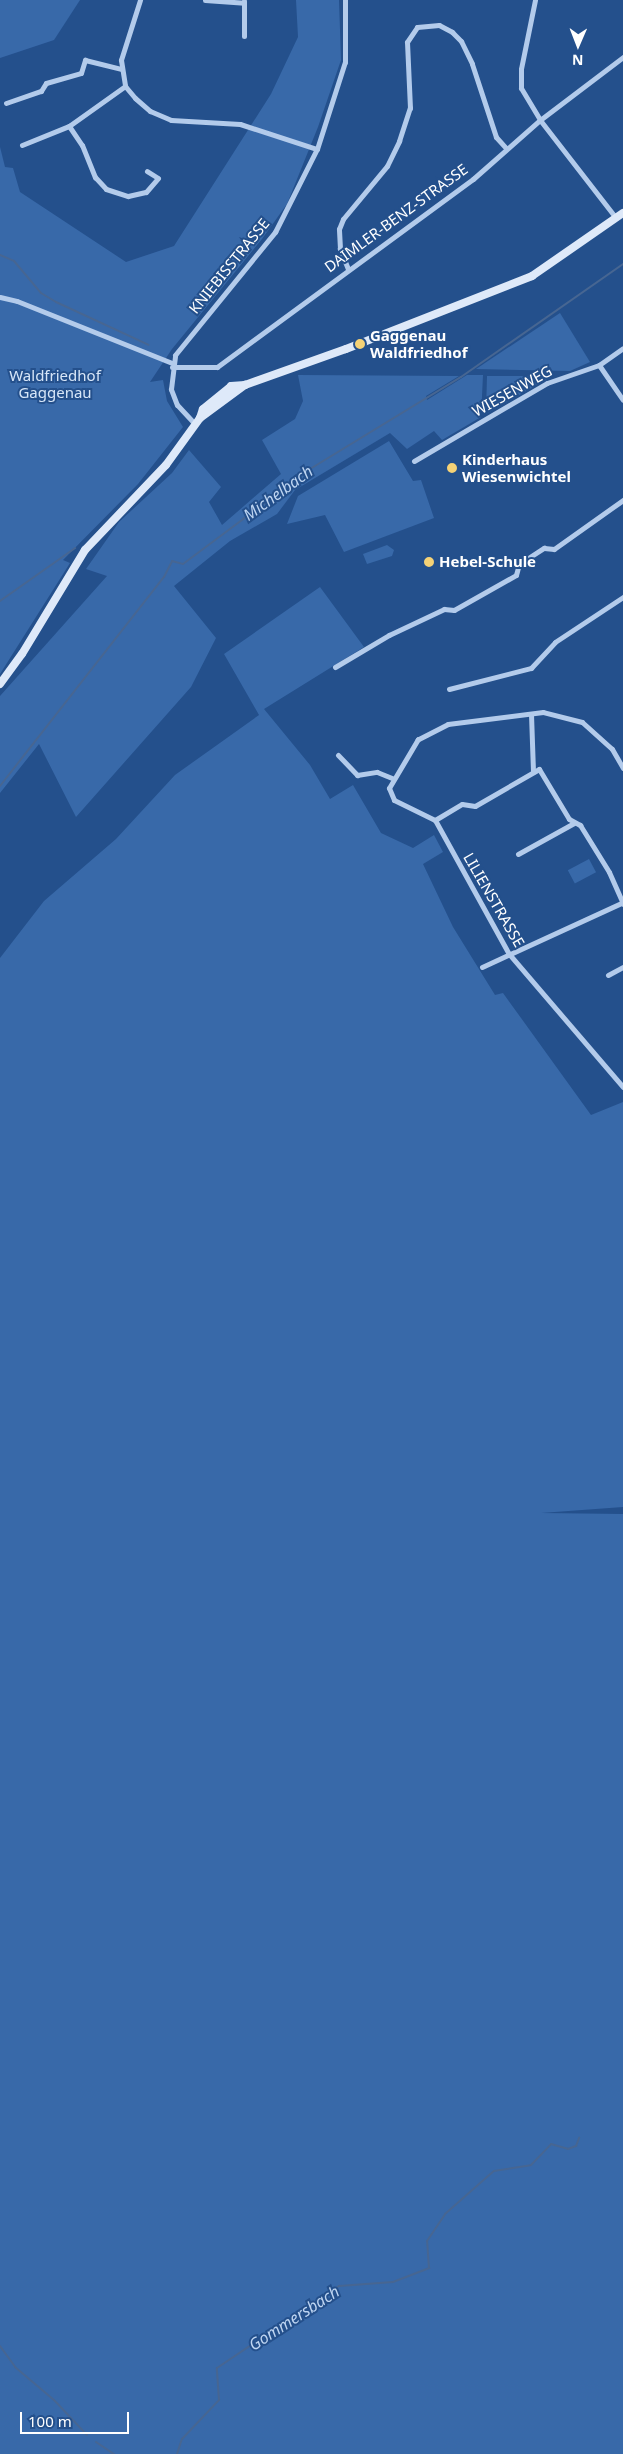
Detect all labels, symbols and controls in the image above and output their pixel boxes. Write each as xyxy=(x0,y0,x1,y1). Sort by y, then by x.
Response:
north arrow xyxy=(553,20,603,70)
text: N xyxy=(572,51,584,70)
street label: DAIMLER-BENZ-STRASSE xyxy=(321,160,471,276)
street label: KNIEBISSTRASSE xyxy=(185,215,273,317)
place label: Gaggenau Waldfriedhof xyxy=(370,326,467,361)
marker: Gaggenau Waldfriedhof xyxy=(354,338,366,350)
street label: WIESENWEG xyxy=(469,362,555,420)
park label: Waldfriedhof Gaggenau xyxy=(9,366,101,401)
place label: Kinderhaus Wiesenwichtel xyxy=(462,450,571,485)
water label: Michelbach xyxy=(240,461,316,525)
marker: Kinderhaus Wiesenwichtel xyxy=(446,462,458,474)
place label: Hebel-Schule xyxy=(439,553,536,571)
marker: Hebel-Schule xyxy=(423,556,435,568)
street label: LILIENSTRASSE xyxy=(460,850,528,950)
water label: Gommersbach xyxy=(245,2282,343,2354)
scale bar xyxy=(22,2402,131,2434)
text: 100 m xyxy=(28,2411,72,2431)

